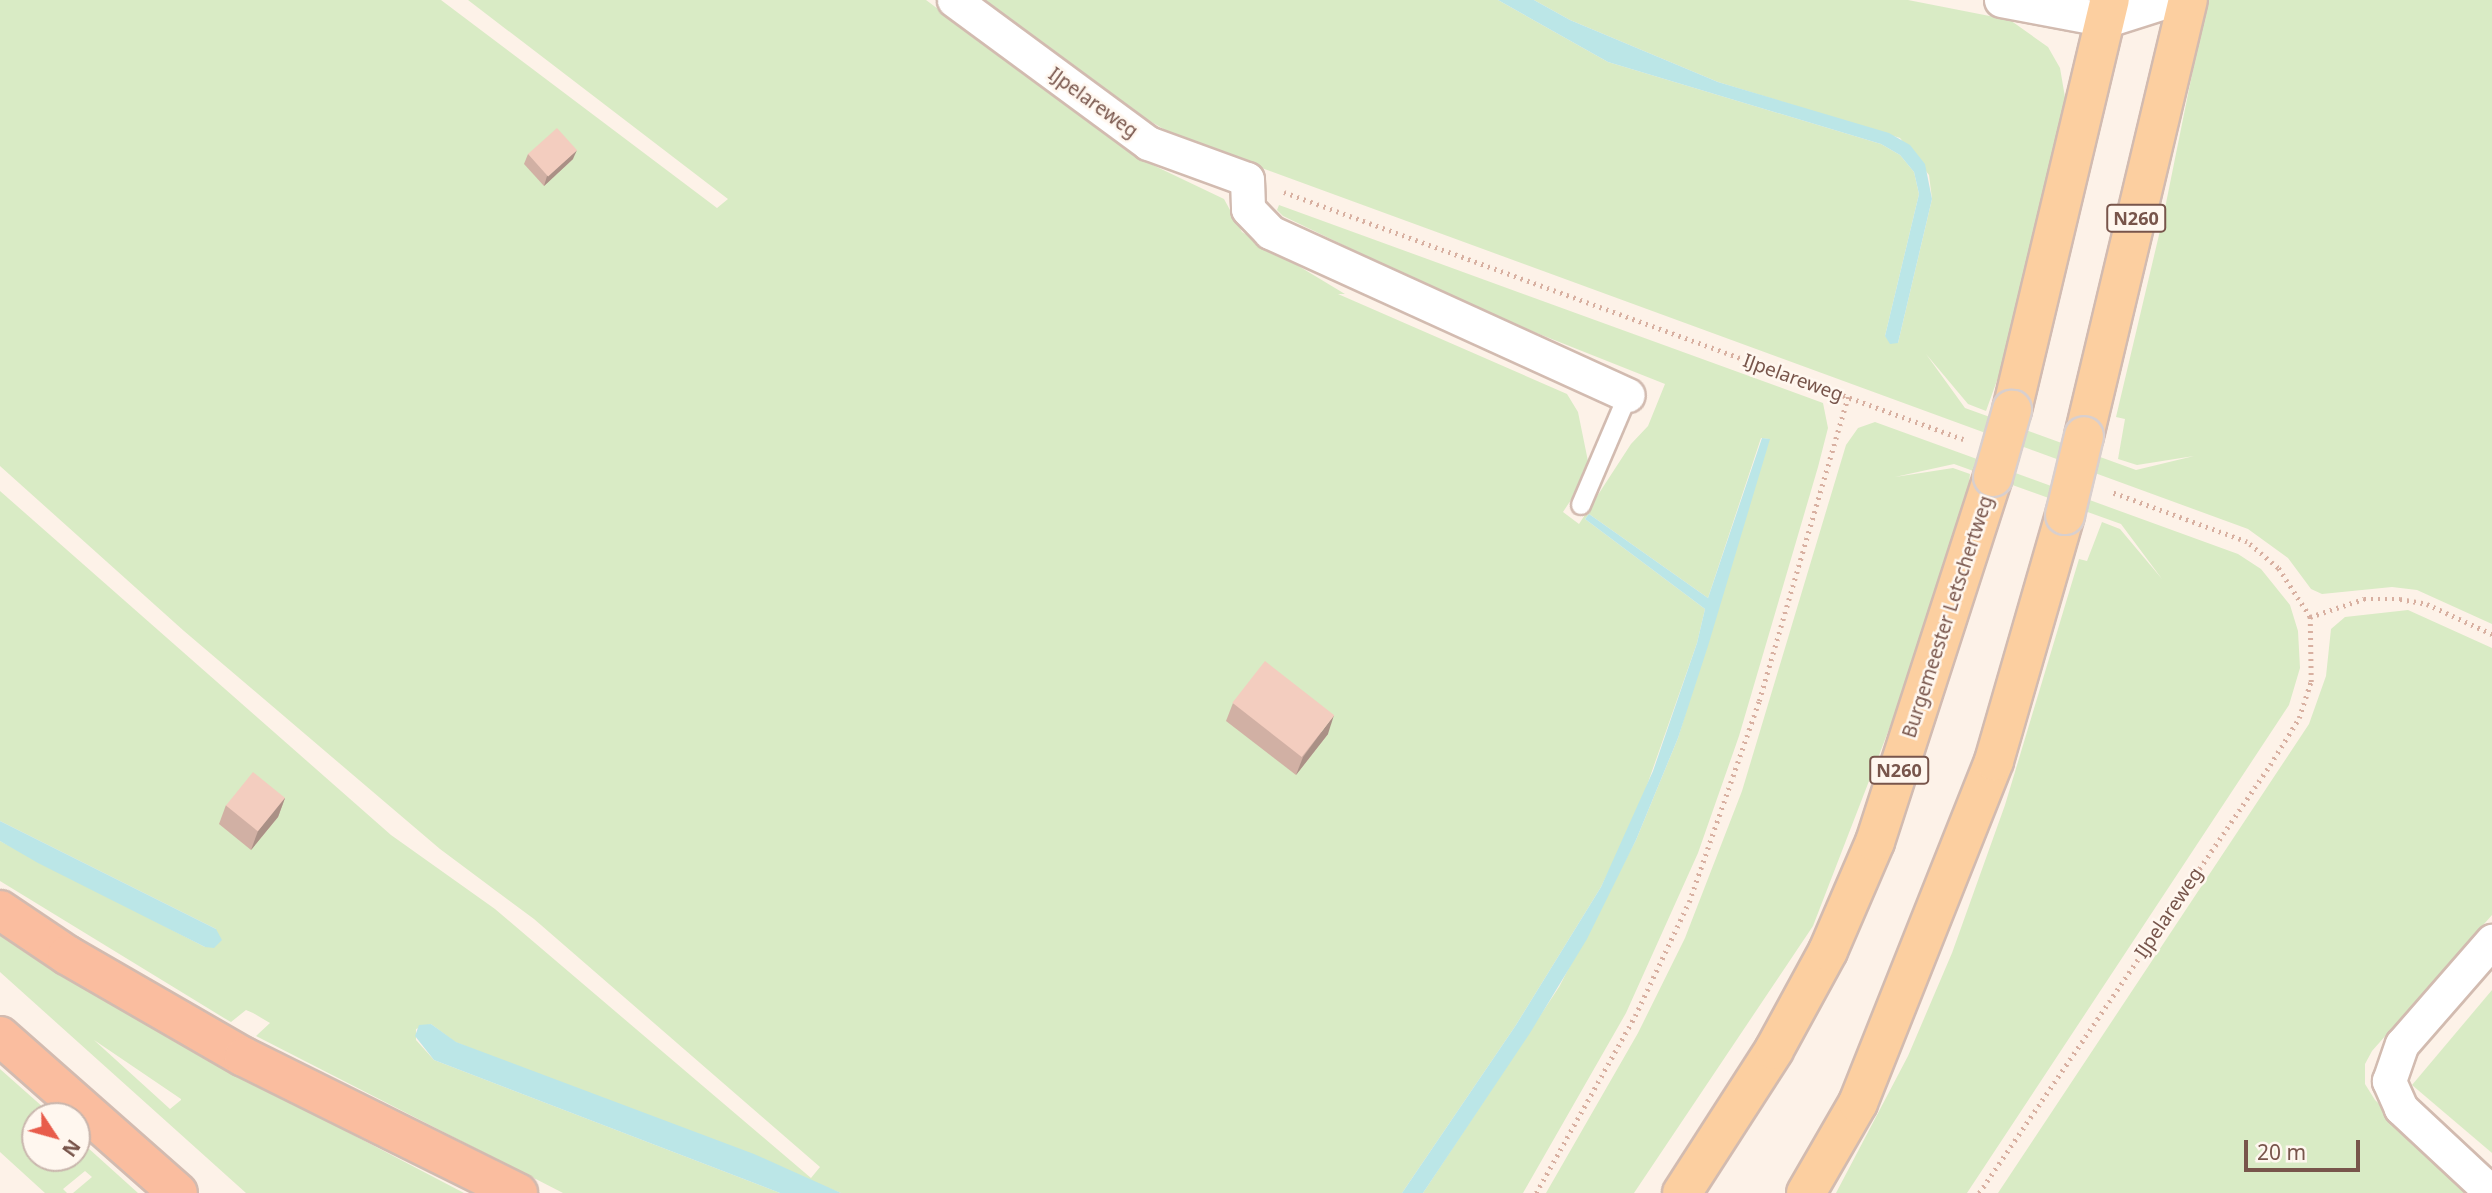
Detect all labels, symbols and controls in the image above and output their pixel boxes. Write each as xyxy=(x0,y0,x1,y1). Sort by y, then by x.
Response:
street label: IJpelareweg xyxy=(1044,63,1142,143)
road number: N260 xyxy=(2104,204,2168,232)
street label: IJpelareweg xyxy=(1740,349,1846,407)
street label: Burgemeester Letschertweg xyxy=(1898,493,1998,741)
road number: N260 xyxy=(1868,756,1930,784)
street label: IJpelareweg xyxy=(2130,863,2208,963)
north arrow xyxy=(21,1102,91,1172)
scale bar xyxy=(2247,1126,2362,1170)
text: N xyxy=(56,1134,86,1162)
text: 20 m xyxy=(2257,1138,2306,1166)

